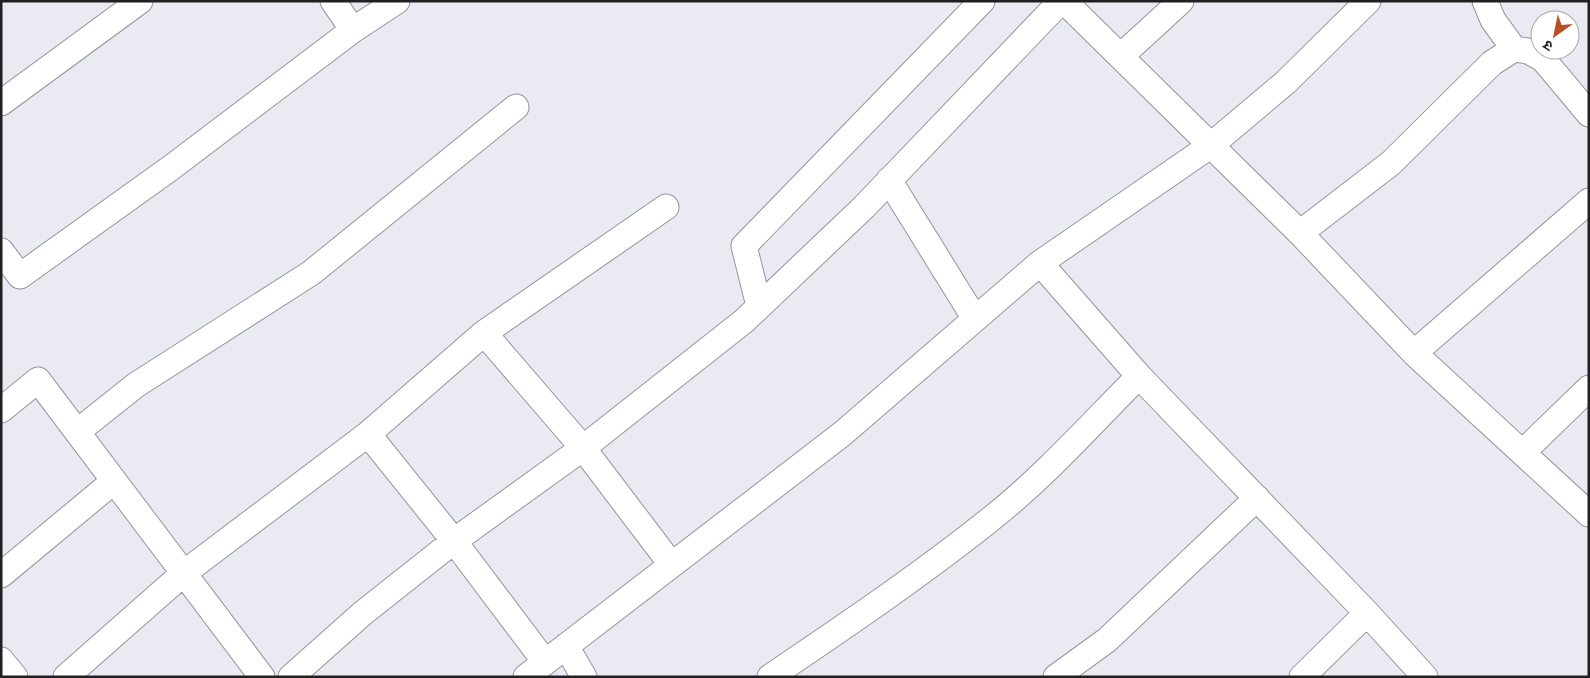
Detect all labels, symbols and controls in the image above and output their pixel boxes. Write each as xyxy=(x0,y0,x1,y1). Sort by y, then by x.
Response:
north arrow xyxy=(1530,10,1580,60)
text: उ xyxy=(1539,35,1557,56)

